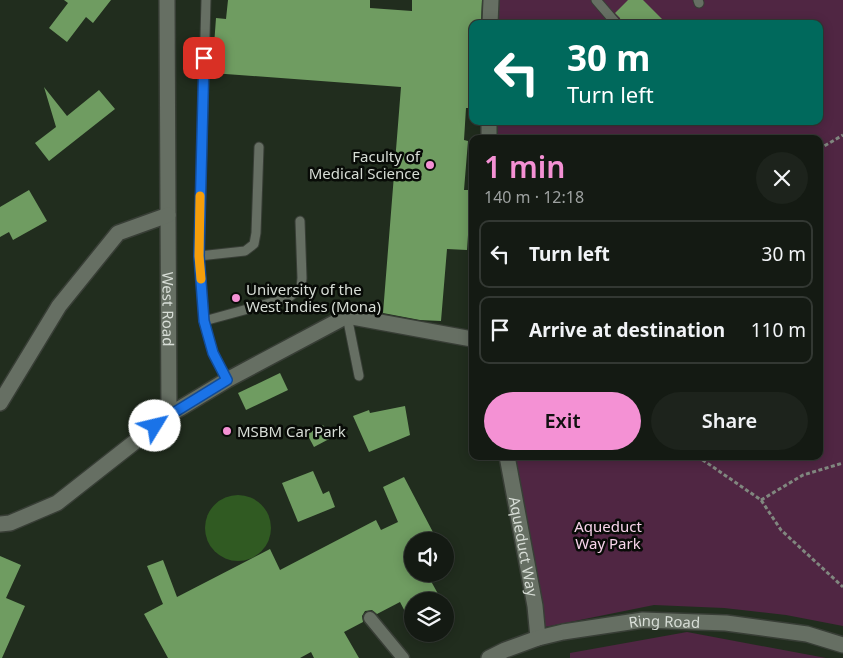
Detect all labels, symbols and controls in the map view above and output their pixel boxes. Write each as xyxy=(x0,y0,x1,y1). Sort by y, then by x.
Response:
text: 30 m xyxy=(567,34,650,81)
pin xyxy=(183,37,225,79)
icon: left xyxy=(484,40,549,105)
icon: arrive xyxy=(190,44,218,72)
text: Turn left xyxy=(567,79,654,109)
place label: Faculty of Medical Science xyxy=(309,146,421,183)
text: 1 min xyxy=(484,146,565,187)
button: close xyxy=(756,152,808,204)
marker: Faculty of Medical Science xyxy=(424,159,436,171)
text: 140 m · 12:18 xyxy=(484,186,584,208)
icon: left xyxy=(486,240,514,268)
text: Turn left xyxy=(529,241,610,267)
text: 30 m xyxy=(762,241,806,267)
street label: West Road xyxy=(158,272,179,346)
place label: University of the West Indies (Mona) xyxy=(246,279,381,316)
marker: University of the West Indies (Mona) xyxy=(230,292,242,304)
icon: arrive xyxy=(486,316,514,344)
text: Arrive at destination xyxy=(529,317,725,343)
text: 110 m xyxy=(751,317,806,343)
button: Exit xyxy=(484,392,641,450)
button: Share xyxy=(651,392,808,450)
position arrow xyxy=(128,399,180,451)
place label: MSBM Car Park xyxy=(237,421,346,441)
marker: MSBM Car Park xyxy=(221,425,233,437)
street label: Aqueduct Way xyxy=(505,495,543,598)
park label: Aqueduct Way Park xyxy=(574,516,642,553)
map controls xyxy=(404,532,454,642)
button: sound xyxy=(404,532,454,582)
button: layers xyxy=(404,592,454,642)
street label: Ring Road xyxy=(627,610,701,632)

